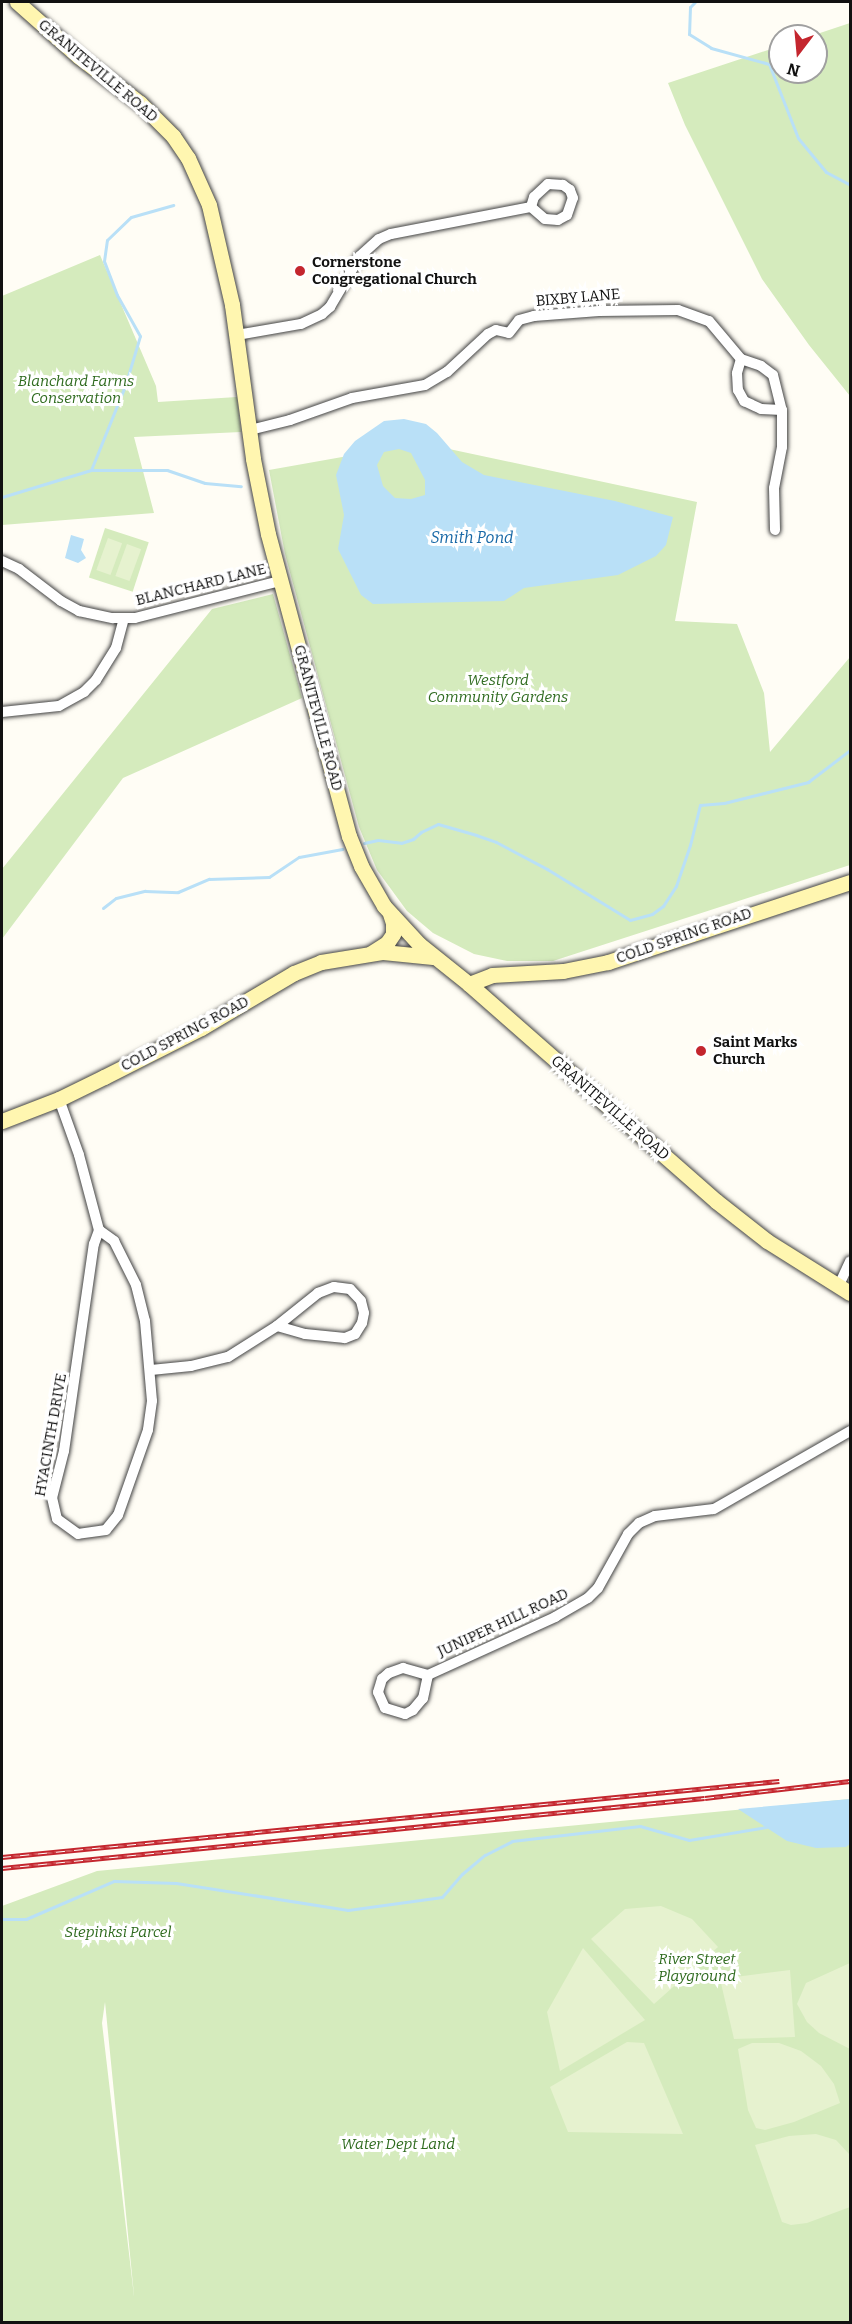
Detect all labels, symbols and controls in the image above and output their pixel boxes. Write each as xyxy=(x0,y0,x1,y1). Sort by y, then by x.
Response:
street label: GRANITEVILLE ROAD xyxy=(35,16,161,126)
north arrow xyxy=(768,24,828,84)
text: N xyxy=(785,59,802,81)
place label: Cornerstone Congregational Church xyxy=(312,253,477,288)
marker: Cornerstone Congregational Church xyxy=(293,264,307,278)
street label: BIXBY LANE xyxy=(535,285,621,311)
park label: Blanchard Farms Conservation xyxy=(18,372,134,407)
water label: Smith Pond xyxy=(431,528,513,548)
street label: BLANCHARD LANE xyxy=(134,560,268,610)
street label: GRANITEVILLE ROAD xyxy=(290,643,346,793)
park label: Westford Community Gardens xyxy=(428,671,568,706)
street label: COLD SPRING ROAD xyxy=(614,904,754,968)
street label: COLD SPRING ROAD xyxy=(118,993,252,1075)
place label: Saint Marks Church xyxy=(713,1033,797,1068)
marker: Saint Marks Church xyxy=(694,1044,708,1058)
street label: GRANITEVILLE ROAD xyxy=(547,1052,673,1164)
street label: HYACINTH DRIVE xyxy=(31,1372,71,1498)
street label: JUNIPER HILL ROAD xyxy=(435,1585,571,1661)
park label: Stepinksi Parcel xyxy=(65,1924,171,1942)
park label: River Street Playground xyxy=(658,1950,736,1985)
park label: Water Dept Land xyxy=(341,2136,455,2154)

